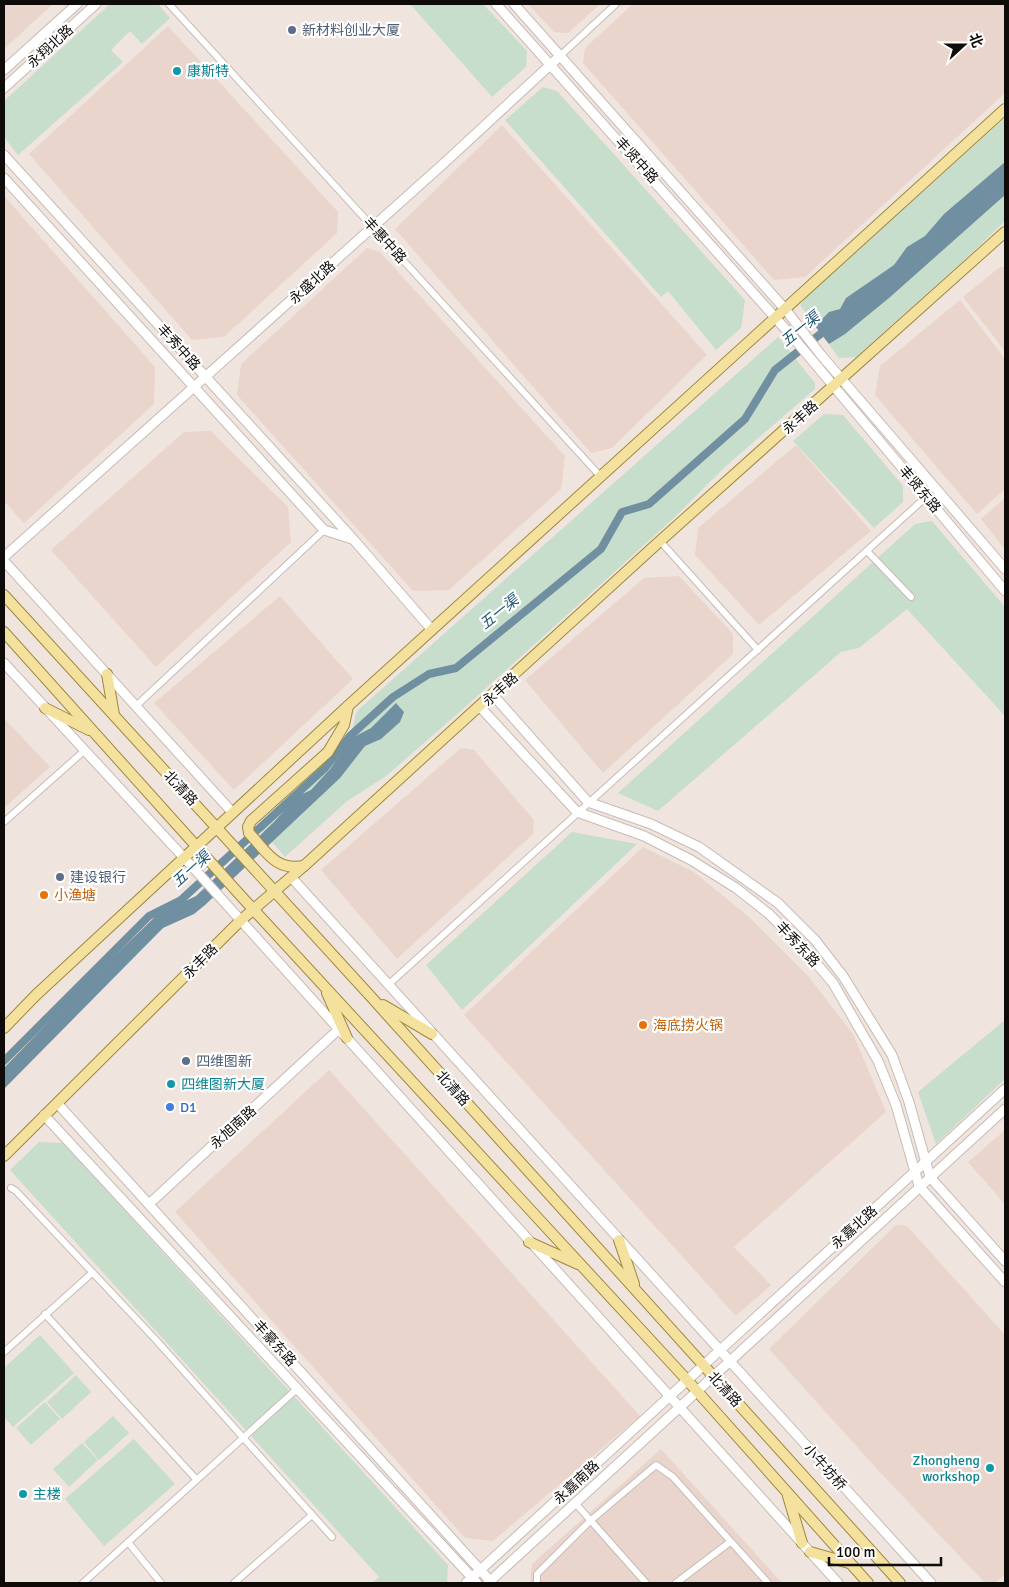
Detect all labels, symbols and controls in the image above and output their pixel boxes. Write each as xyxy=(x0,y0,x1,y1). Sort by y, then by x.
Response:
north arrow xyxy=(939,20,989,70)
street label: 永翔北路 xyxy=(24,21,77,71)
place label: 新材料创业大厦 xyxy=(302,22,400,39)
marker: 新材料创业大厦 xyxy=(286,24,298,36)
text: 北 xyxy=(965,31,986,50)
place label: 康斯特 xyxy=(187,63,229,80)
marker: 康斯特 xyxy=(171,65,183,77)
street label: 丰贤中路 xyxy=(612,134,662,187)
street label: 丰惠中路 xyxy=(360,214,410,267)
street label: 永盛北路 xyxy=(286,257,339,307)
water label: 五一渠 xyxy=(777,307,825,350)
street label: 丰秀中路 xyxy=(154,321,204,374)
street label: 永丰路 xyxy=(779,397,822,438)
street label: 丰贤东路 xyxy=(895,462,944,516)
water label: 五一渠 xyxy=(476,590,524,633)
street label: 永丰路 xyxy=(479,669,522,710)
street label: 北清路 xyxy=(160,767,201,809)
water label: 五一渠 xyxy=(168,846,215,891)
place label: 建设银行 xyxy=(70,869,126,886)
marker: 建设银行 xyxy=(54,871,66,883)
place label: 小渔塘 xyxy=(54,887,96,904)
marker: 小渔塘 xyxy=(38,889,50,901)
street label: 丰秀东路 xyxy=(772,918,823,971)
street label: 永丰路 xyxy=(179,940,221,982)
place label: 海底捞火锅 xyxy=(653,1017,723,1034)
marker: 海底捞火锅 xyxy=(637,1019,649,1031)
place label: 四维图新 xyxy=(196,1053,252,1070)
marker: 四维图新 xyxy=(180,1055,192,1067)
street label: 北清路 xyxy=(432,1067,473,1110)
place label: 四维图新大厦 xyxy=(181,1076,265,1093)
marker: 四维图新大厦 xyxy=(165,1078,177,1090)
place label: D1 xyxy=(180,1099,197,1116)
marker: D1 xyxy=(164,1101,176,1113)
street label: 永旭南路 xyxy=(207,1102,260,1152)
street label: 永嘉北路 xyxy=(828,1202,881,1252)
street label: 丰豪东路 xyxy=(250,1317,300,1370)
street label: 北清路 xyxy=(704,1368,745,1411)
street label: 小牛坊桥 xyxy=(800,1441,850,1494)
place label: Zhongheng workshop xyxy=(913,1452,980,1485)
street label: 永嘉南路 xyxy=(550,1457,603,1508)
marker: Zhongheng workshop xyxy=(984,1462,996,1474)
place label: 主楼 xyxy=(33,1486,61,1503)
marker: 主楼 xyxy=(17,1488,29,1500)
scale bar xyxy=(829,1534,942,1566)
text: 100 m xyxy=(836,1543,876,1561)

